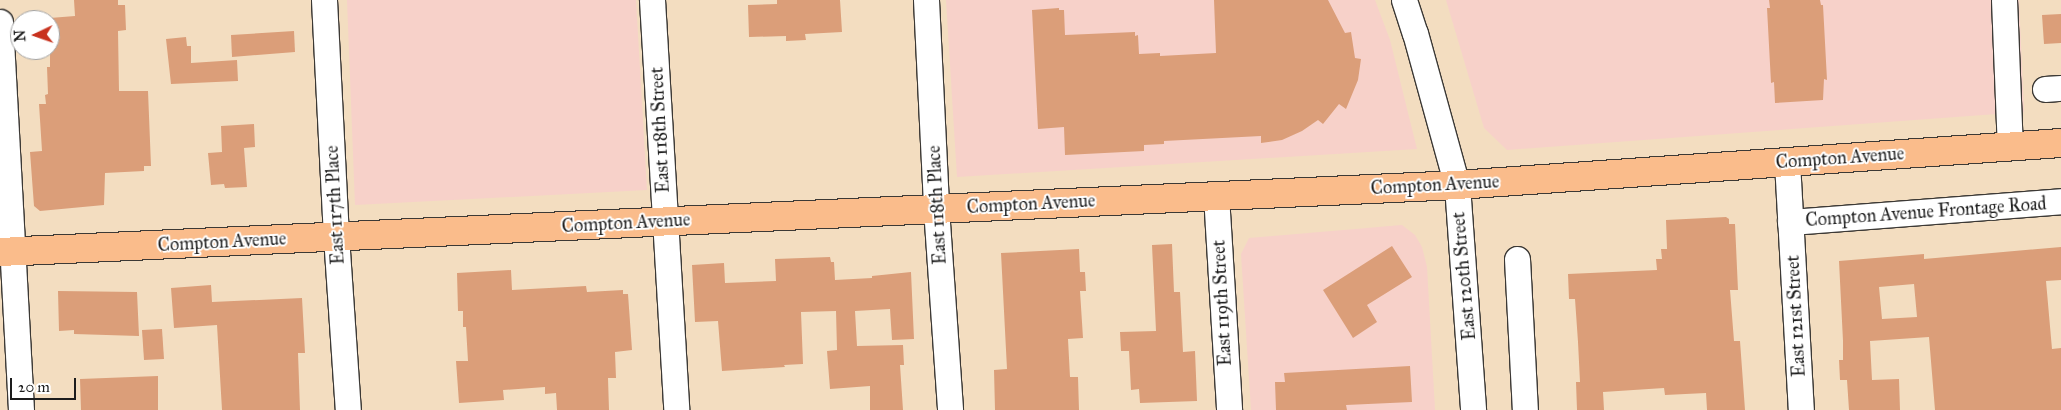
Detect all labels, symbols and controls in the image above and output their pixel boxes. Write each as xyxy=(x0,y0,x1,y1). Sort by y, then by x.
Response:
north arrow xyxy=(10,10,60,60)
text: N xyxy=(12,29,29,42)
street label: East 118th Street xyxy=(646,66,674,194)
street label: Compton Avenue xyxy=(1775,143,1905,173)
street label: East 117th Place xyxy=(321,145,349,265)
street label: East 118th Place xyxy=(923,145,951,265)
street label: Compton Avenue xyxy=(1370,171,1500,199)
street label: Compton Avenue xyxy=(966,190,1096,218)
street label: Compton Avenue Frontage Road xyxy=(1805,193,2047,231)
street label: Compton Avenue xyxy=(561,209,691,237)
street label: East 120th Street xyxy=(1448,211,1480,341)
street label: Compton Avenue xyxy=(157,228,287,256)
street label: East 119th Street xyxy=(1208,240,1236,366)
street label: East 121st Street xyxy=(1782,255,1810,377)
scale bar xyxy=(12,368,79,400)
text: 20 m xyxy=(18,378,50,396)

